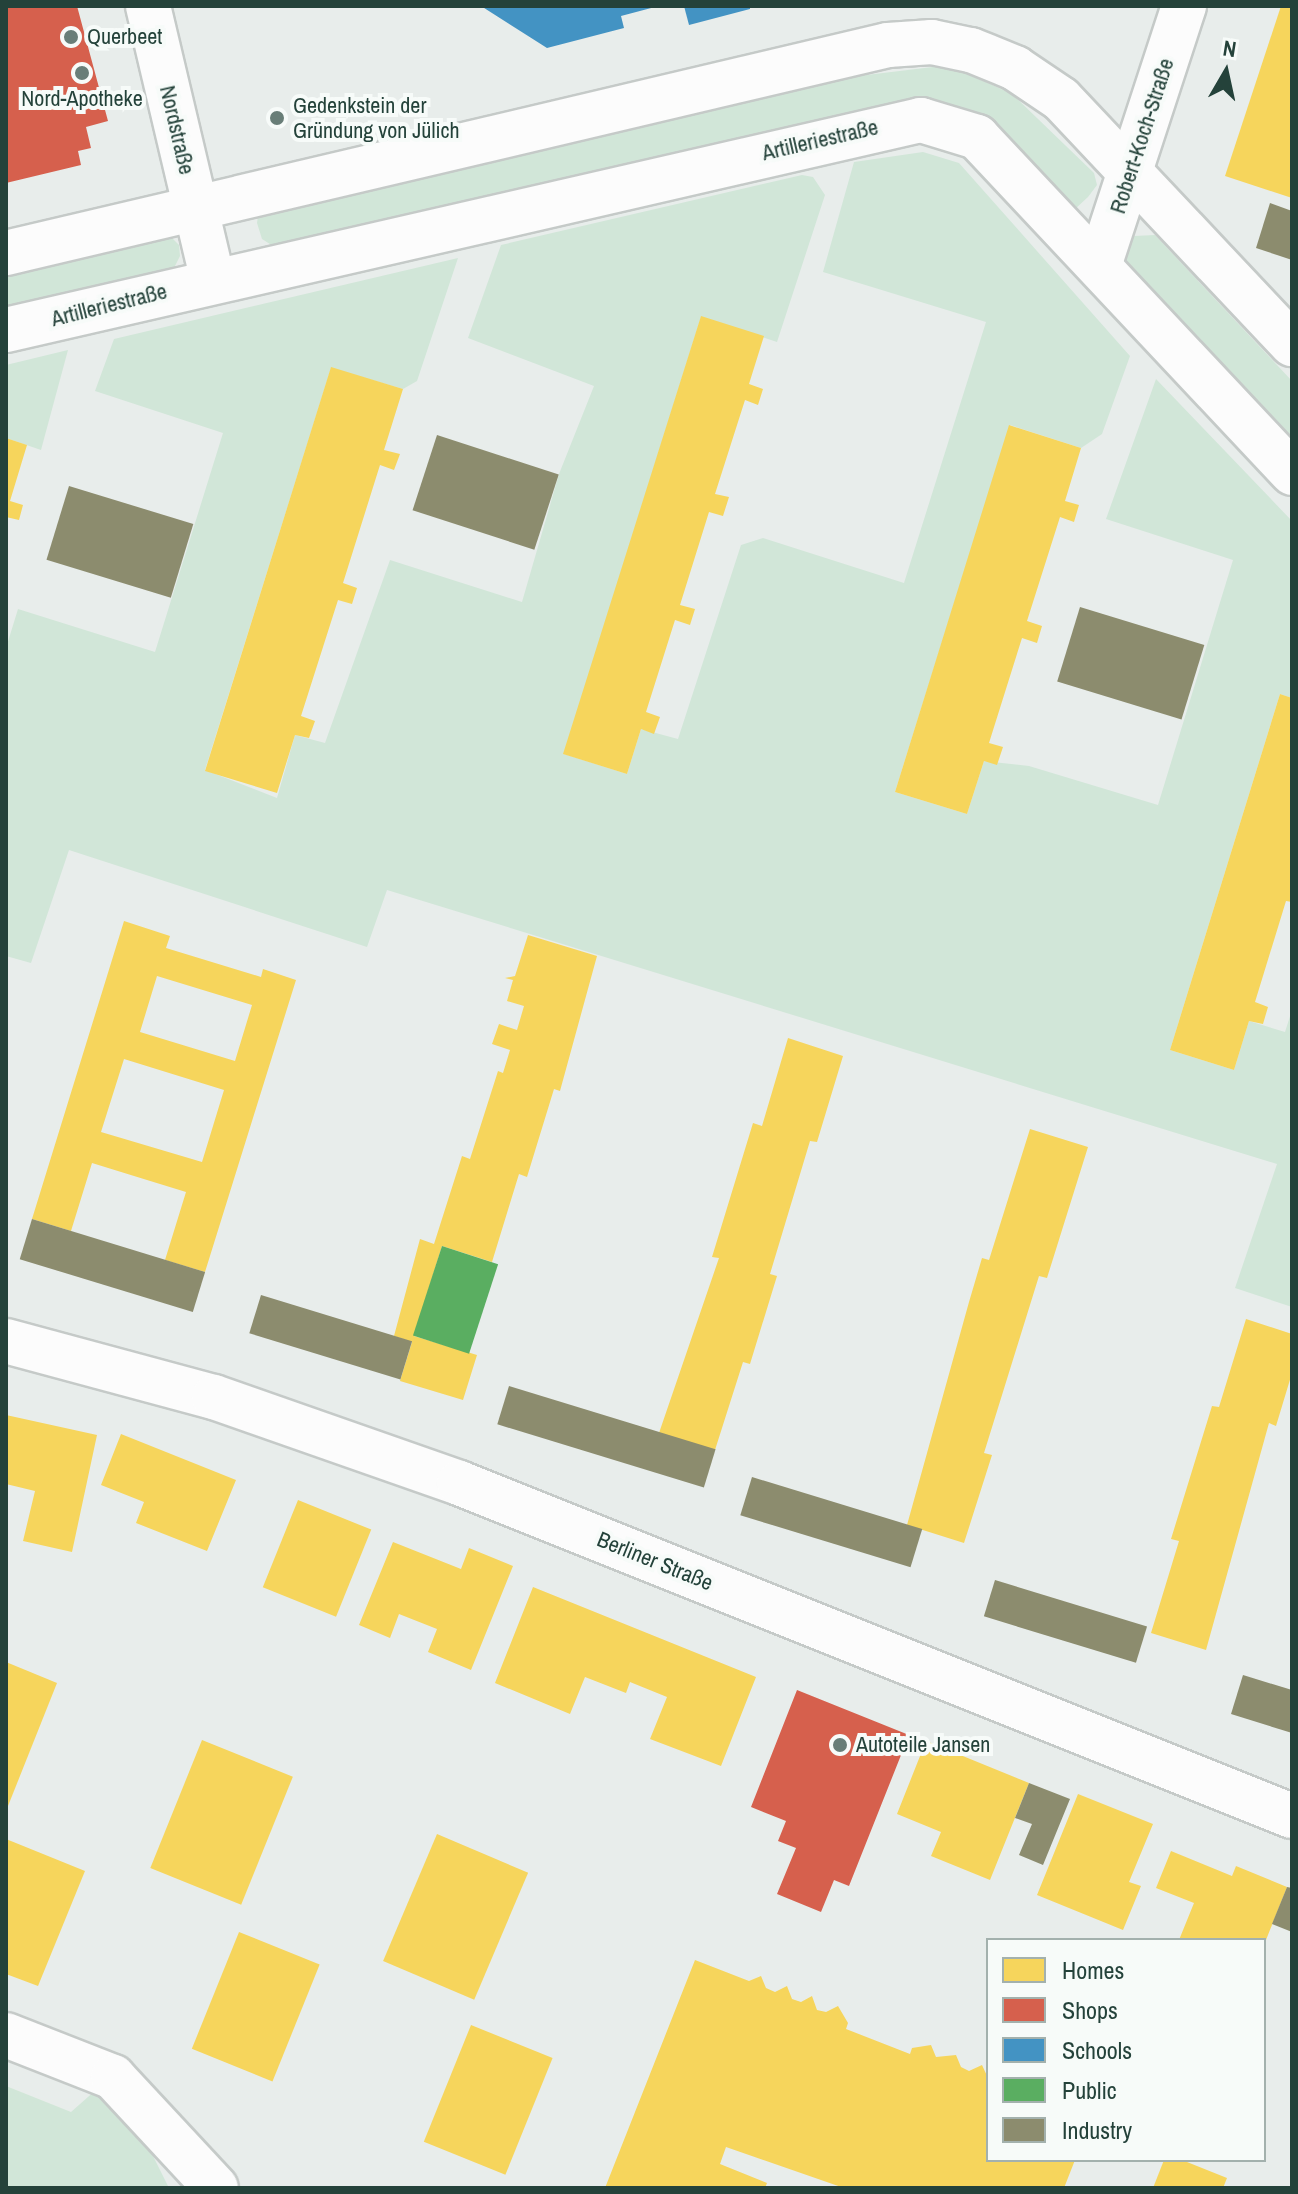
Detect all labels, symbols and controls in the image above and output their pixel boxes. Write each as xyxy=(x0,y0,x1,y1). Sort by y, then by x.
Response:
place label: Querbeet xyxy=(87,24,162,50)
marker: Querbeet xyxy=(62,28,80,46)
north arrow xyxy=(1186,32,1266,112)
text: N xyxy=(1221,32,1239,64)
street label: Robert-Koch-Straße xyxy=(1105,55,1179,217)
marker: Nord-Apotheke xyxy=(73,64,91,82)
street label: Nordstraße xyxy=(154,83,200,177)
place label: Nord-Apotheke xyxy=(21,86,143,112)
place label: Gedenkstein der Gründung von Jülich xyxy=(293,92,459,144)
marker: Gedenkstein der Gründung von Jülich xyxy=(268,109,286,127)
street label: Artilleriestraße xyxy=(759,114,881,166)
street label: Artilleriestraße xyxy=(48,278,170,332)
street label: Berliner Straße xyxy=(593,1526,717,1596)
place label: Autoteile Jansen xyxy=(856,1732,990,1758)
marker: Autoteile Jansen xyxy=(831,1736,849,1754)
legend xyxy=(986,1938,1266,2162)
text: Homes xyxy=(1062,1954,1124,1986)
text: Shops xyxy=(1062,1994,1118,2026)
text: Schools xyxy=(1062,2034,1132,2066)
text: Public xyxy=(1062,2074,1117,2106)
text: Industry xyxy=(1062,2114,1132,2146)

